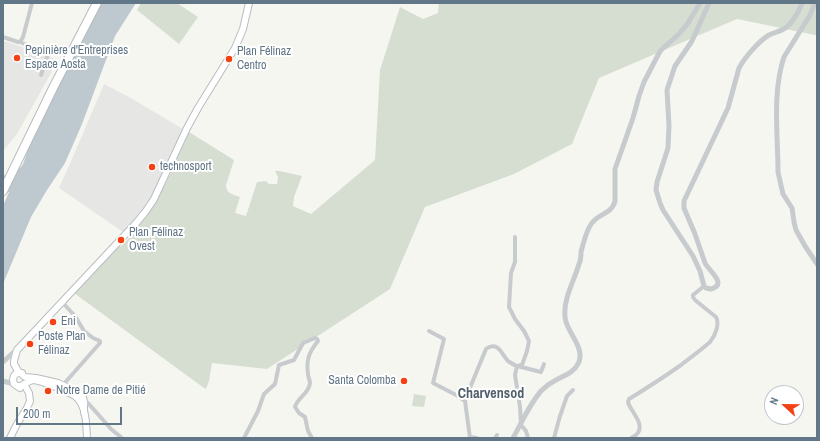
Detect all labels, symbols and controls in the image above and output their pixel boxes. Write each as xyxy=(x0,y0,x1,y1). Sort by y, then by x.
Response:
place label: Pepinière d'Entreprises Espace Aosta xyxy=(25,44,128,72)
place label: Plan Félinaz Centro xyxy=(237,45,291,73)
marker: Pepinière d'Entreprises Espace Aosta xyxy=(12,53,22,63)
marker: Plan Félinaz Centro xyxy=(224,54,234,64)
place label: technosport xyxy=(160,160,211,174)
marker: technosport xyxy=(147,162,157,172)
place label: Plan Félinaz Ovest xyxy=(129,226,183,254)
marker: Plan Félinaz Ovest xyxy=(116,235,126,245)
place label: Eni xyxy=(61,315,76,329)
marker: Eni xyxy=(48,317,58,327)
place label: Poste Plan Félinaz xyxy=(38,330,86,358)
marker: Poste Plan Félinaz xyxy=(25,339,35,349)
place label: Santa Colomba xyxy=(328,374,396,388)
marker: Santa Colomba xyxy=(399,376,409,386)
place label: Notre Dame de Pitié xyxy=(56,384,146,398)
north arrow xyxy=(764,385,804,425)
marker: Notre Dame de Pitié xyxy=(43,386,53,396)
district label: Charvensod xyxy=(458,386,524,402)
text: N xyxy=(766,395,782,407)
scale bar xyxy=(18,399,124,425)
text: 200 m xyxy=(23,406,50,422)

